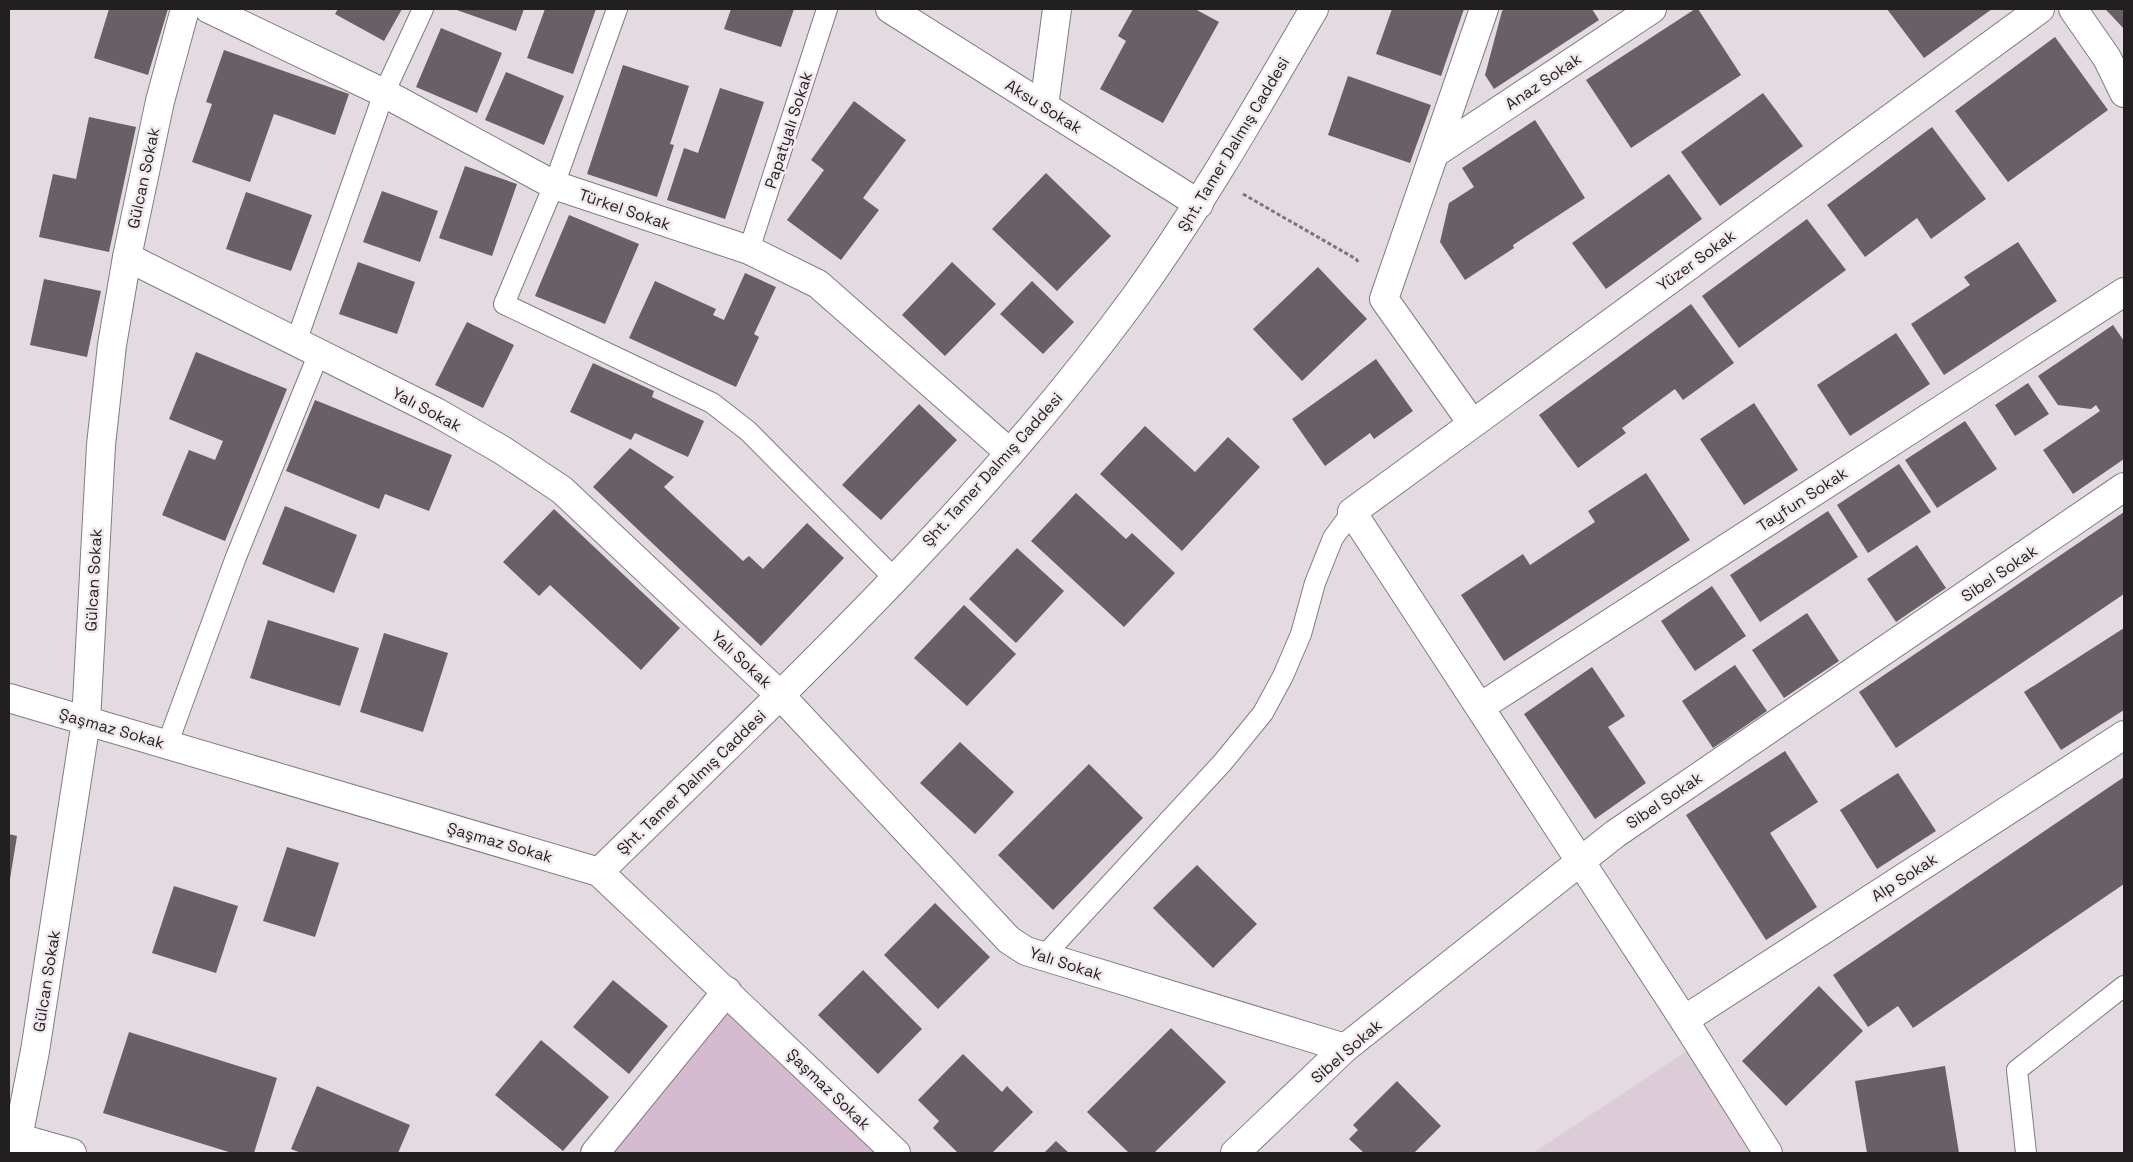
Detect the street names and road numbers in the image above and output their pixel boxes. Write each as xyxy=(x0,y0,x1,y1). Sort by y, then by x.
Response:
street label: Anaz Sokak xyxy=(1501,48,1586,115)
street label: Şht. Tamer Dalmış Caddesi xyxy=(1173,53,1294,235)
street label: Papatyalı Sokak xyxy=(760,69,817,191)
street label: Aksu Sokak xyxy=(1001,75,1086,139)
street label: Gülcan Sokak xyxy=(123,125,165,231)
street label: Türkel Sokak xyxy=(576,184,674,235)
street label: Yüzer Sokak xyxy=(1653,225,1740,296)
street label: Yalı Sokak xyxy=(388,382,465,437)
street label: Şht. Tamer Dalmış Caddesi xyxy=(918,388,1067,551)
street label: Tayfun Sokak xyxy=(1753,462,1852,536)
street label: Gülcan Sokak xyxy=(80,528,107,632)
street label: Sibel Sokak xyxy=(1957,540,2042,607)
street label: Yalı Sokak xyxy=(707,626,777,693)
street label: Şaşmaz Sokak xyxy=(57,703,167,754)
street label: Şht. Tamer Dalmış Caddesi xyxy=(612,705,771,859)
street label: Sibel Sokak xyxy=(1622,767,1707,834)
street label: Şaşmaz Sokak xyxy=(445,817,555,868)
street label: Alp Sokak xyxy=(1867,848,1941,906)
street label: Gülcan Sokak xyxy=(28,928,65,1034)
street label: Yalı Sokak xyxy=(1027,942,1105,985)
street label: Sibel Sokak xyxy=(1306,1015,1387,1088)
street label: Şaşmaz Sokak xyxy=(782,1044,875,1135)

